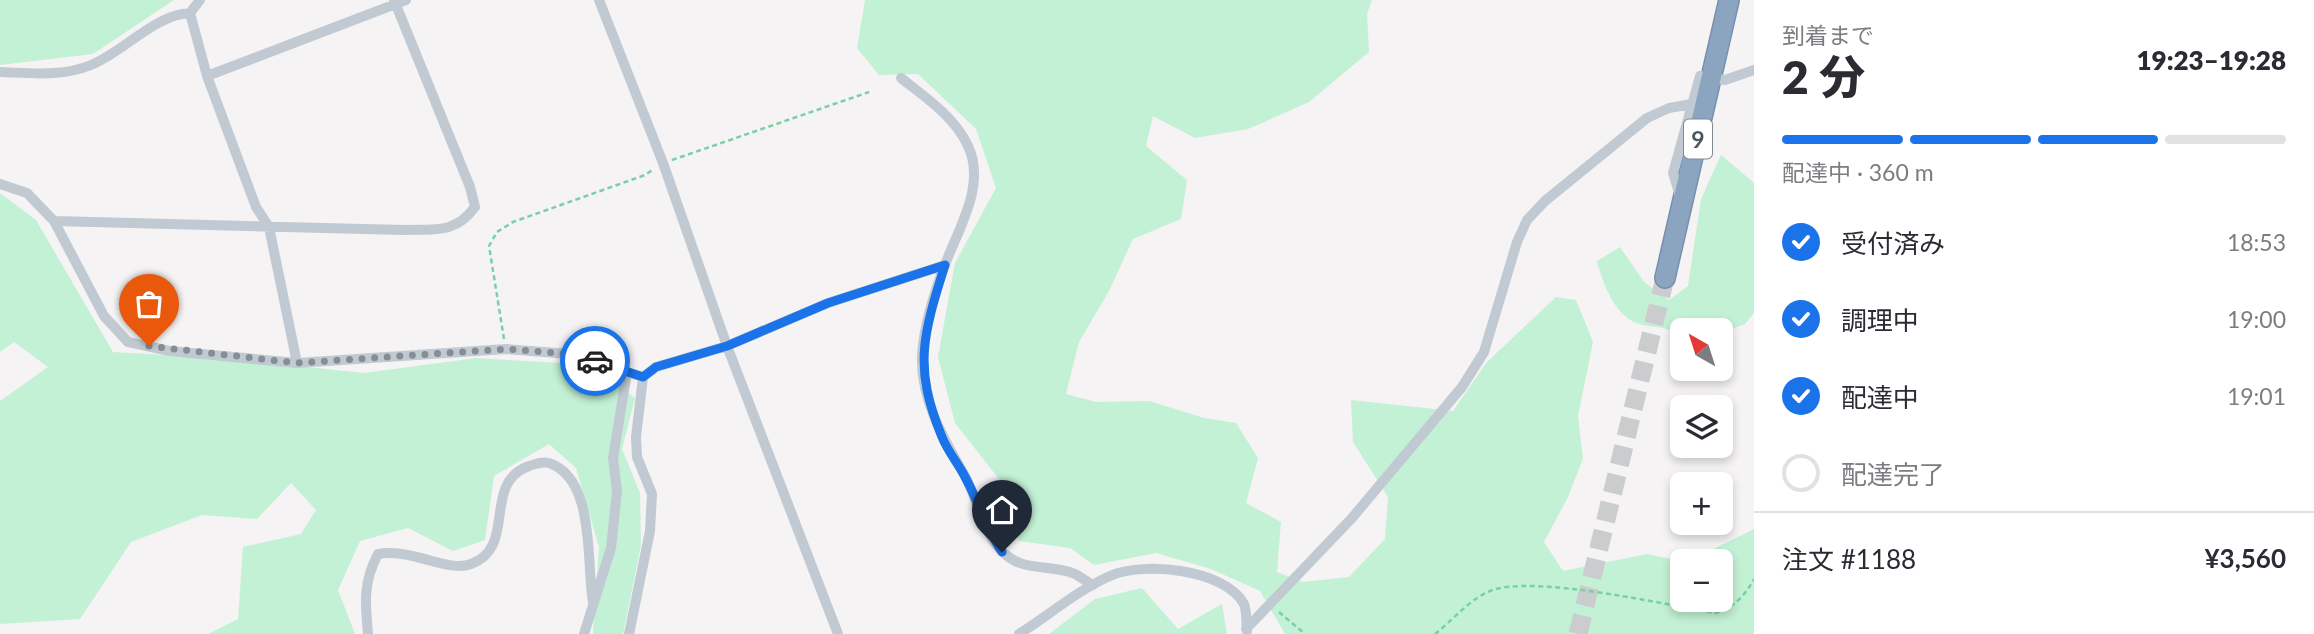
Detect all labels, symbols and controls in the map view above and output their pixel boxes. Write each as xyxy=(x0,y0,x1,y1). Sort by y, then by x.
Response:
text: 到着まで xyxy=(1782,21,1874,49)
text: 19:23–19:28 xyxy=(2136,44,2286,76)
text: 2 分 xyxy=(1782,49,1865,104)
road number: 9 xyxy=(1684,120,1712,158)
text: 配達中 · 360 m xyxy=(1782,158,1934,186)
icon: check xyxy=(1782,223,1820,261)
text: 受付済み xyxy=(1841,227,1945,259)
text: 18:53 xyxy=(2227,228,2286,256)
pin xyxy=(119,274,179,346)
icon: bag xyxy=(130,285,168,323)
icon: check xyxy=(1782,300,1820,338)
text: 調理中 xyxy=(1841,304,1919,336)
text: 19:00 xyxy=(2227,305,2286,333)
north arrow xyxy=(1670,318,1732,382)
map controls xyxy=(1670,318,1733,612)
courier xyxy=(560,326,630,396)
icon: car xyxy=(576,342,614,380)
icon: check xyxy=(1782,377,1820,415)
text: 配達中 xyxy=(1841,381,1919,413)
text: 19:01 xyxy=(2227,382,2286,410)
button: layers xyxy=(1670,395,1733,458)
text: 配達完了 xyxy=(1841,458,1945,490)
button: + xyxy=(1670,472,1733,535)
pin xyxy=(972,480,1032,552)
icon: home xyxy=(983,491,1021,529)
text: ¥3,560 xyxy=(2205,542,2286,574)
text: 注文 #1188 xyxy=(1782,543,1916,575)
button: − xyxy=(1670,549,1733,612)

